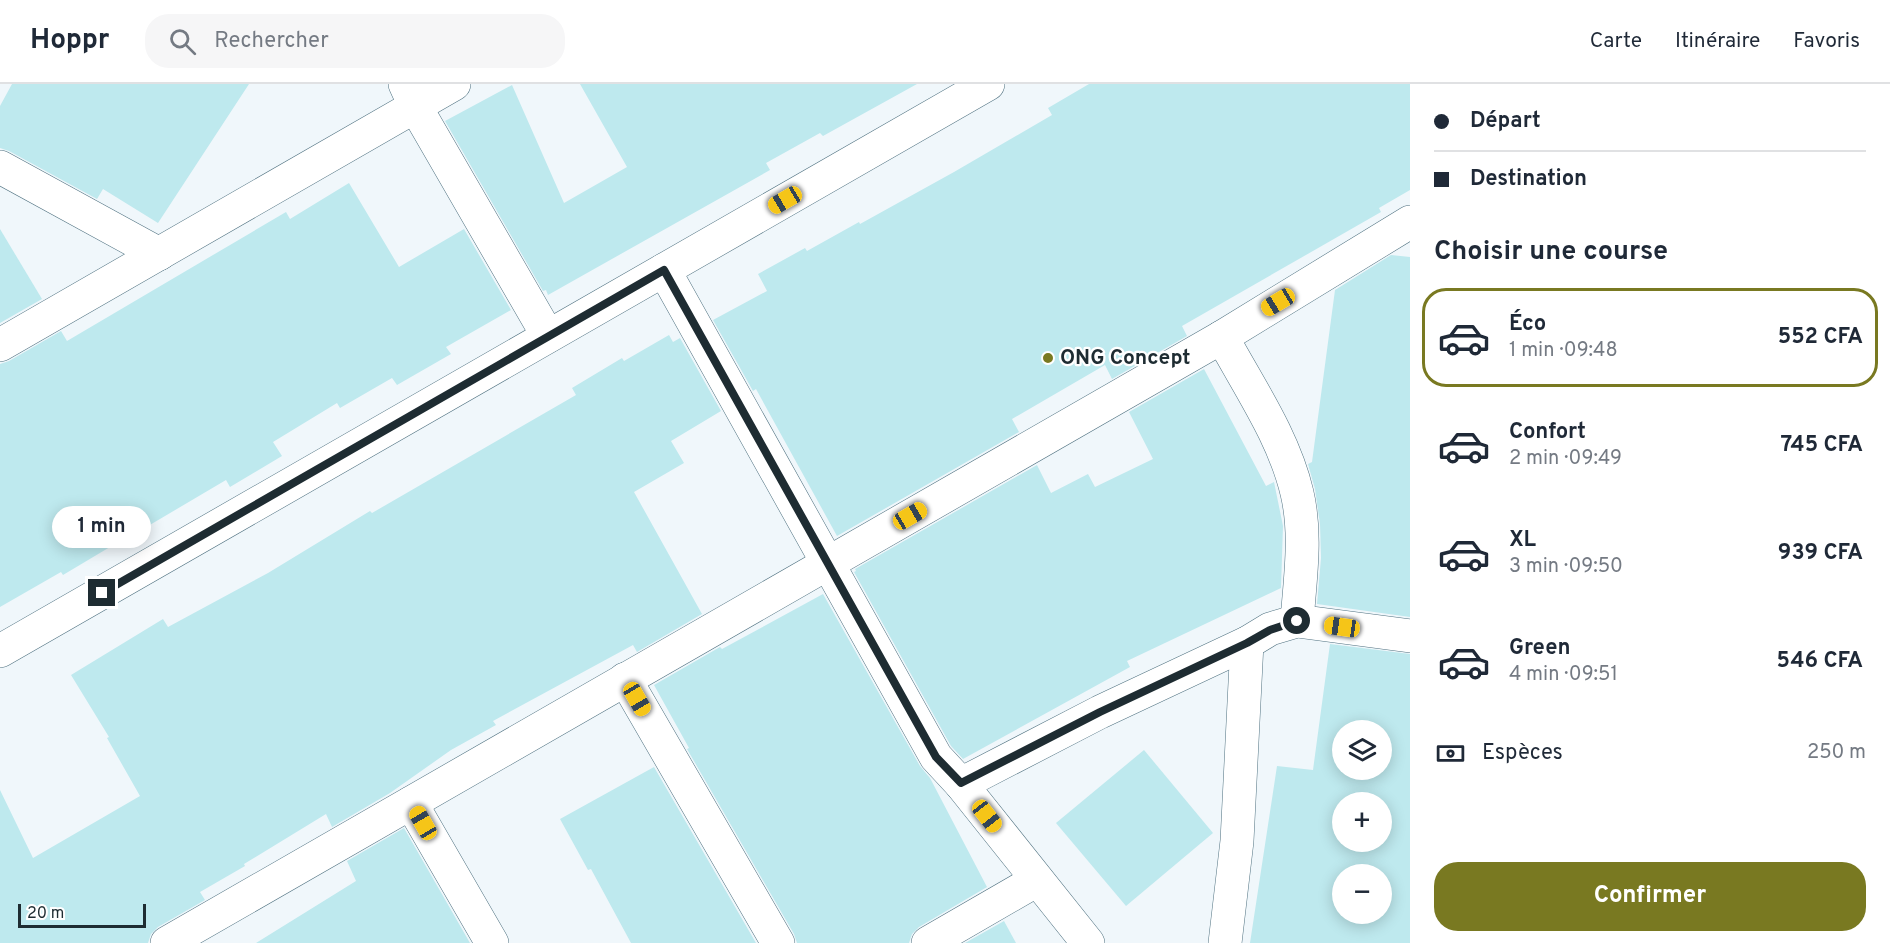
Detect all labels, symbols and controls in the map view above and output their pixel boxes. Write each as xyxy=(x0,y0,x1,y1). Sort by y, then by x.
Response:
search box xyxy=(145,14,565,68)
text: Hoppr xyxy=(30,23,109,59)
icon: search xyxy=(166,25,199,58)
text: Rechercher xyxy=(214,28,329,55)
text: Carte xyxy=(1590,28,1642,55)
text: Itinéraire xyxy=(1675,28,1760,55)
text: Favoris xyxy=(1793,28,1860,55)
text: Départ xyxy=(1470,108,1541,135)
text: Destination xyxy=(1470,166,1587,193)
car xyxy=(765,183,805,217)
text: Choisir une course xyxy=(1434,235,1668,269)
car xyxy=(1258,285,1298,319)
icon: car xyxy=(1437,311,1491,365)
text: Éco xyxy=(1509,311,1546,338)
text: 552 CFA xyxy=(1778,324,1863,351)
text: 1 min · 09:48 xyxy=(1509,338,1618,364)
place label: ONG Concept xyxy=(1060,345,1191,372)
marker: ONG Concept xyxy=(1041,351,1055,365)
icon: car xyxy=(1437,419,1491,473)
text: Confort xyxy=(1509,419,1586,446)
text: 745 CFA xyxy=(1781,432,1863,459)
text: 2 min · 09:49 xyxy=(1509,446,1622,472)
car xyxy=(890,499,930,533)
callout: 1 min xyxy=(52,506,152,548)
text: 1 min xyxy=(77,514,126,540)
icon: car xyxy=(1437,527,1491,581)
text: XL xyxy=(1509,527,1536,554)
text: 939 CFA xyxy=(1778,540,1863,567)
text: 3 min · 09:50 xyxy=(1509,554,1623,580)
route end xyxy=(88,579,115,606)
route start xyxy=(1283,607,1310,634)
car xyxy=(1323,616,1361,638)
icon: car xyxy=(1437,635,1491,689)
text: Green xyxy=(1509,635,1571,662)
text: 546 CFA xyxy=(1777,648,1863,675)
text: 4 min · 09:51 xyxy=(1509,662,1618,688)
car xyxy=(620,679,654,719)
map controls xyxy=(1332,720,1392,924)
button: layers xyxy=(1332,720,1392,780)
icon: cash xyxy=(1434,737,1467,770)
text: Espèces xyxy=(1482,740,1563,767)
text: 250 m xyxy=(1807,740,1866,766)
button: + xyxy=(1332,792,1392,852)
car xyxy=(969,796,1005,836)
car xyxy=(406,803,440,843)
button: Confirmer xyxy=(1434,862,1866,931)
button: − xyxy=(1332,864,1392,924)
scale bar xyxy=(18,901,146,928)
text: 20 m xyxy=(27,904,64,924)

